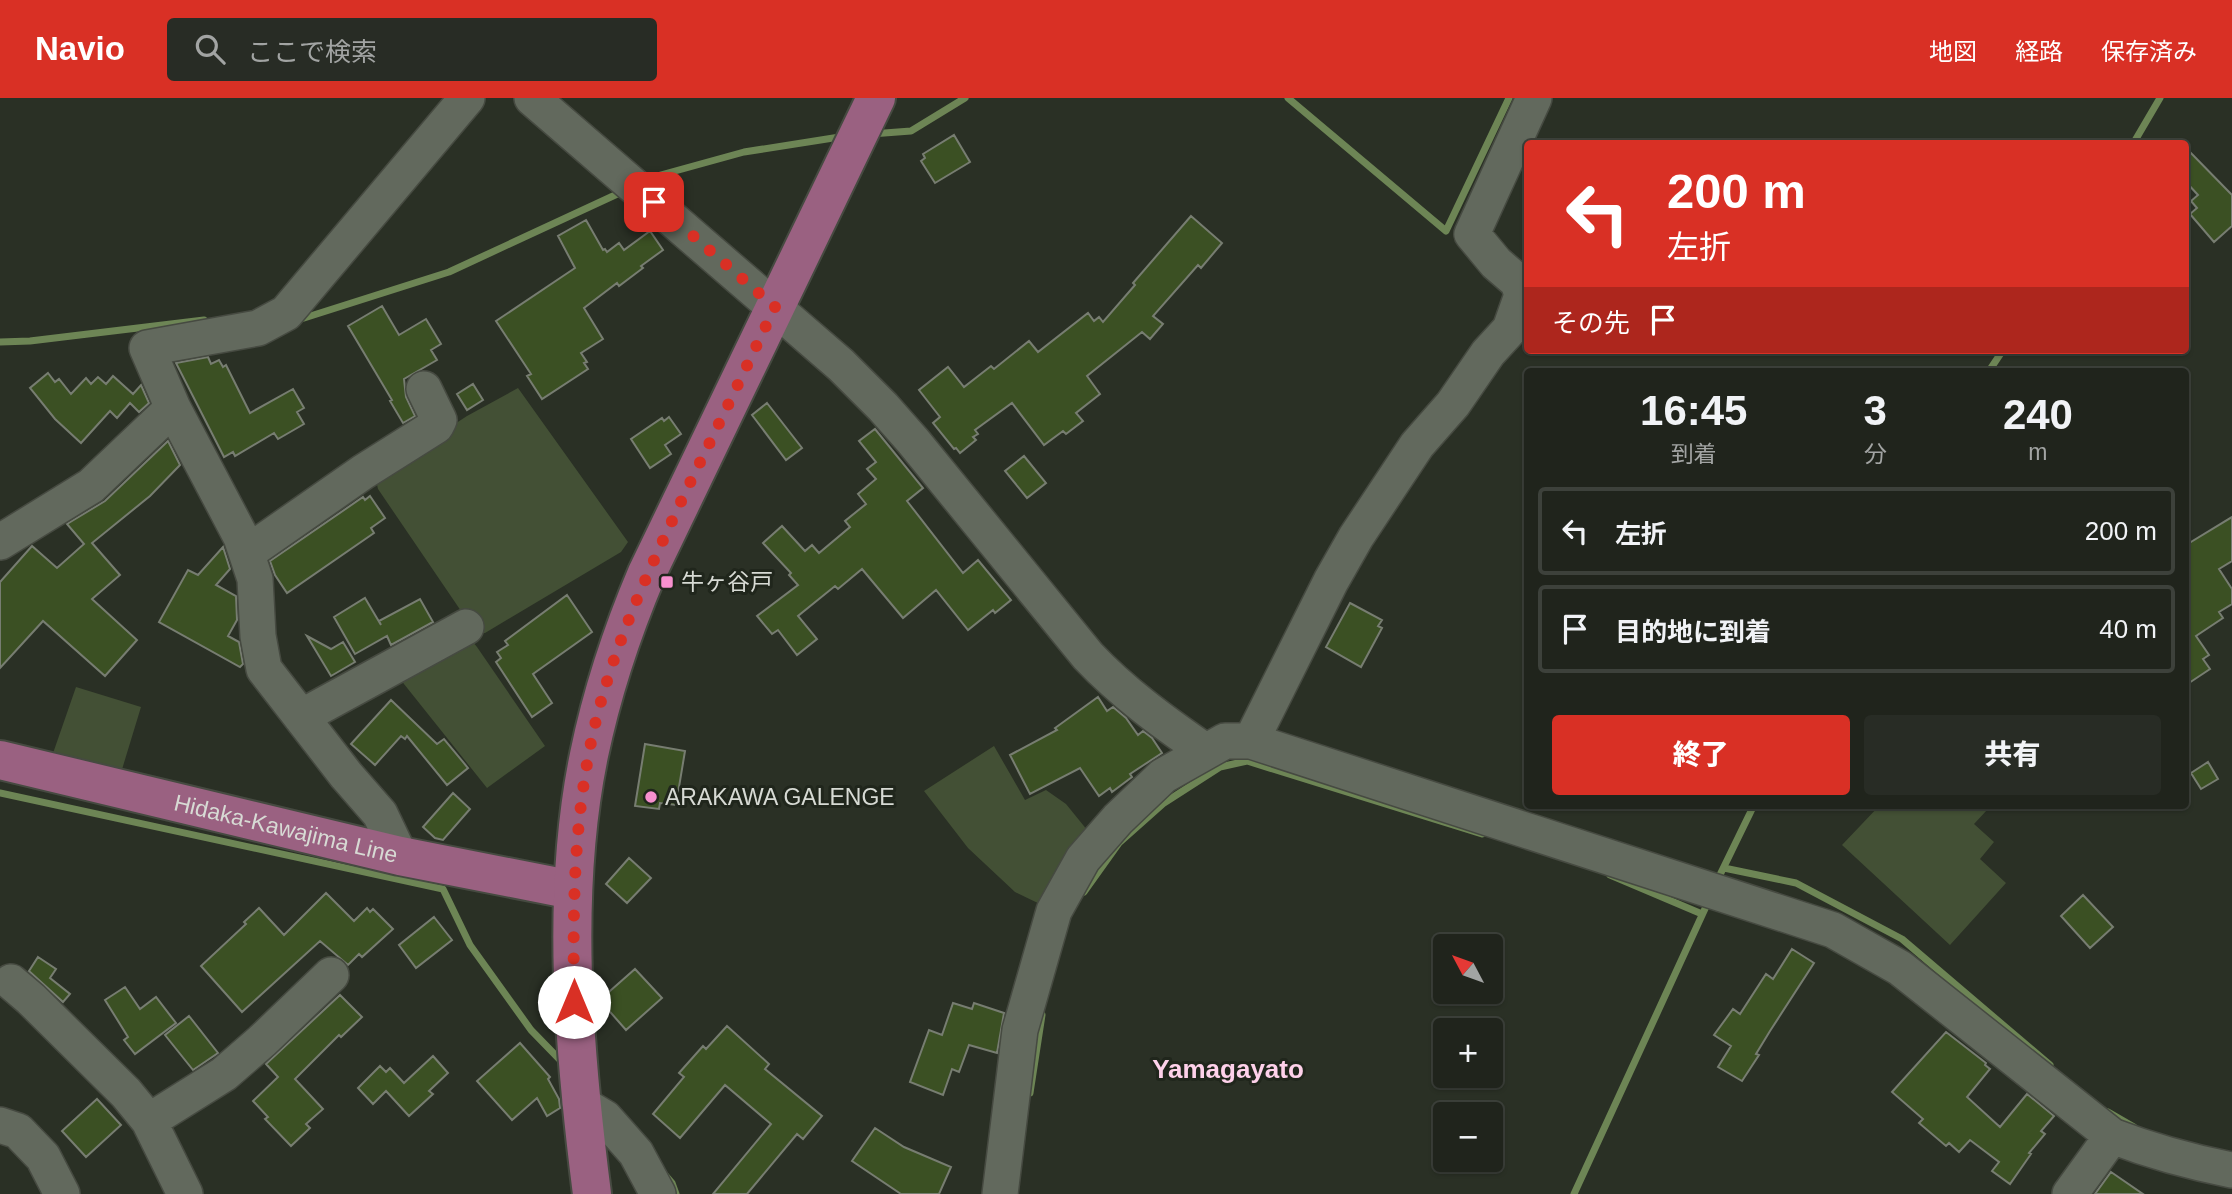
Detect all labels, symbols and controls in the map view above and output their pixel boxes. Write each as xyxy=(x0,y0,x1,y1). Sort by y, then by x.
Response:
search box xyxy=(167,18,657,81)
text: Navio xyxy=(35,30,125,67)
icon: search xyxy=(191,30,229,68)
text: ここで検索 xyxy=(247,37,377,67)
text: 地図 xyxy=(1929,38,1977,65)
text: 経路 xyxy=(2015,38,2063,65)
text: 保存済み xyxy=(2101,38,2197,65)
text: 200 m xyxy=(1667,164,1806,218)
icon: left xyxy=(1552,168,1643,259)
pin xyxy=(624,172,684,232)
icon: arrive xyxy=(635,183,673,221)
text: 左折 xyxy=(1667,229,1731,265)
icon: arrive xyxy=(1644,301,1682,339)
text: その先 xyxy=(1552,308,1630,338)
text: 16:45 xyxy=(1640,387,1747,434)
text: 3 xyxy=(1863,387,1887,434)
text: 240 xyxy=(2003,391,2073,438)
text: m xyxy=(2028,439,2048,465)
text: 到着 xyxy=(1671,441,1717,467)
text: 分 xyxy=(1864,441,1887,467)
icon: left xyxy=(1556,512,1594,550)
text: 200 m xyxy=(2085,516,2157,546)
text: 左折 xyxy=(1615,519,1667,549)
place label: 牛ヶ谷戸 xyxy=(681,569,773,595)
marker: 牛ヶ谷戸 xyxy=(659,574,675,590)
icon: arrive xyxy=(1556,610,1594,648)
text: 40 m xyxy=(2099,614,2157,644)
text: 目的地に到着 xyxy=(1615,617,1771,647)
button: 終了 xyxy=(1552,715,1850,795)
button: 共有 xyxy=(1864,715,2161,795)
place label: ARAKAWA GALENGE xyxy=(665,784,895,810)
street label: Hidaka-Kawajima Line xyxy=(172,789,400,868)
marker: ARAKAWA GALENGE xyxy=(643,789,659,805)
north arrow xyxy=(1433,934,1503,1004)
map controls xyxy=(1433,934,1503,1172)
position arrow xyxy=(537,965,611,1039)
button: + xyxy=(1433,1018,1503,1088)
district label: Yamagayato xyxy=(1152,1054,1304,1084)
button: − xyxy=(1433,1102,1503,1172)

